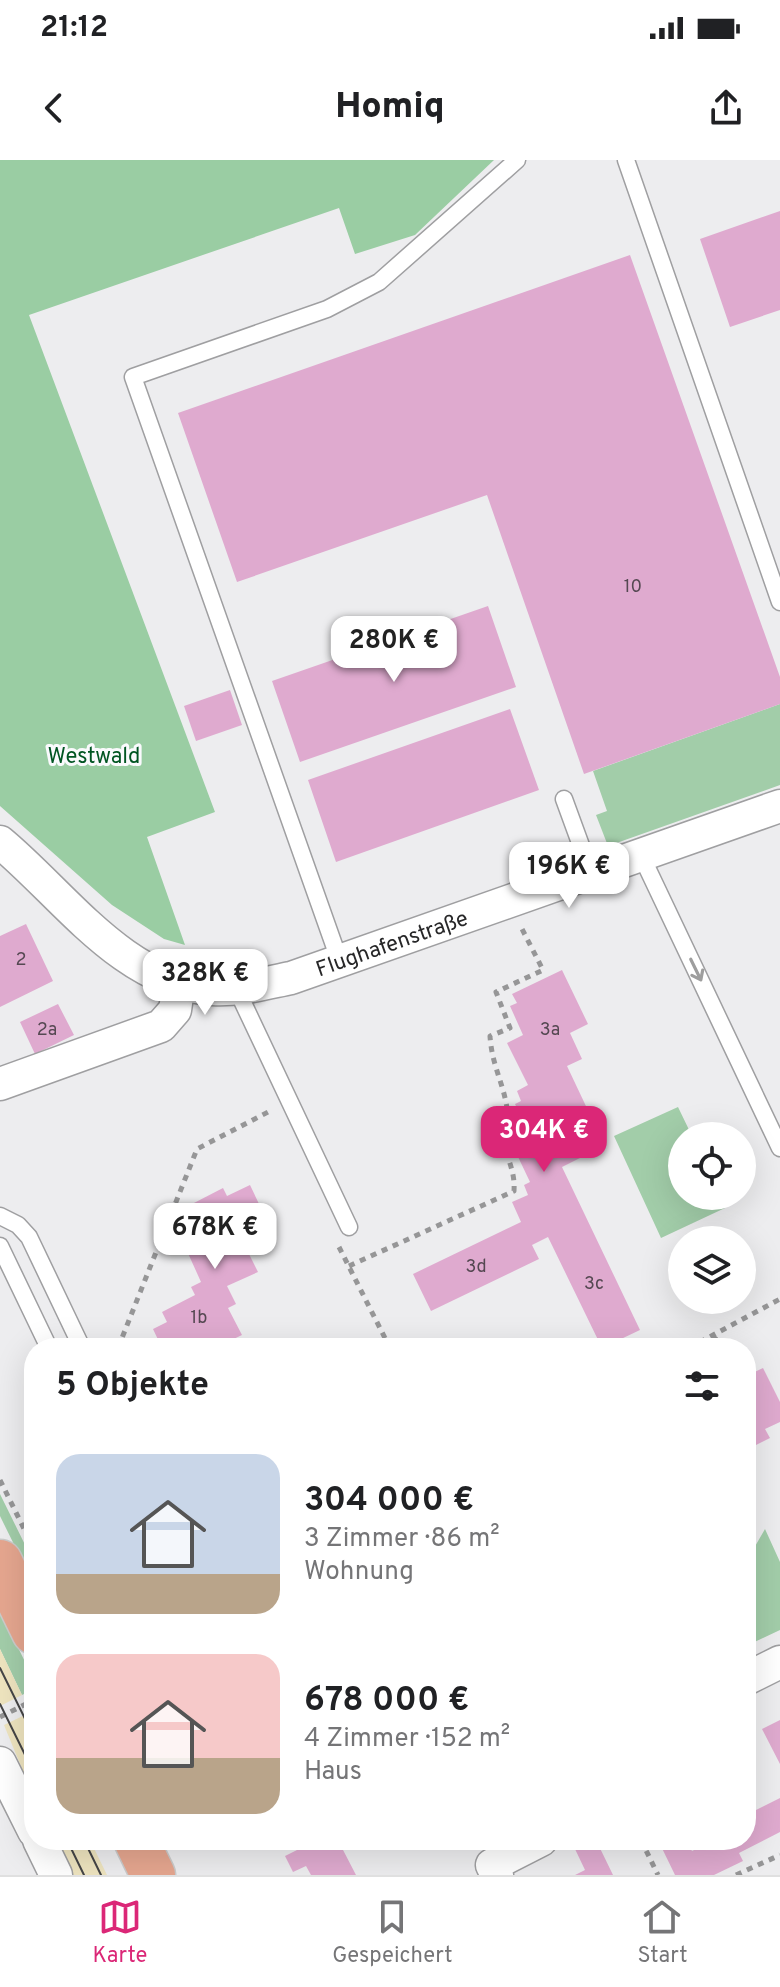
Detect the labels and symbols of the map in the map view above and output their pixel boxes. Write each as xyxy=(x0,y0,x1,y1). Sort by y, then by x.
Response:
house number: 10 xyxy=(624,576,642,599)
pin: 280K € xyxy=(329,616,459,684)
park label: Westwald xyxy=(48,744,140,771)
pin: 196K € xyxy=(504,842,634,910)
street label: Flughafenstraße xyxy=(313,906,472,984)
house number: 2 xyxy=(15,949,27,972)
pin: 328K € xyxy=(140,949,270,1017)
one-way arrow xyxy=(689,958,704,982)
house number: 2a xyxy=(37,1019,57,1042)
house number: 3a xyxy=(540,1019,560,1042)
pin: 304K € xyxy=(479,1106,609,1174)
pin: 678K € xyxy=(150,1203,280,1271)
house number: 3d xyxy=(465,1256,487,1279)
house number: 3c xyxy=(584,1273,604,1296)
house number: 1b xyxy=(191,1307,207,1330)

